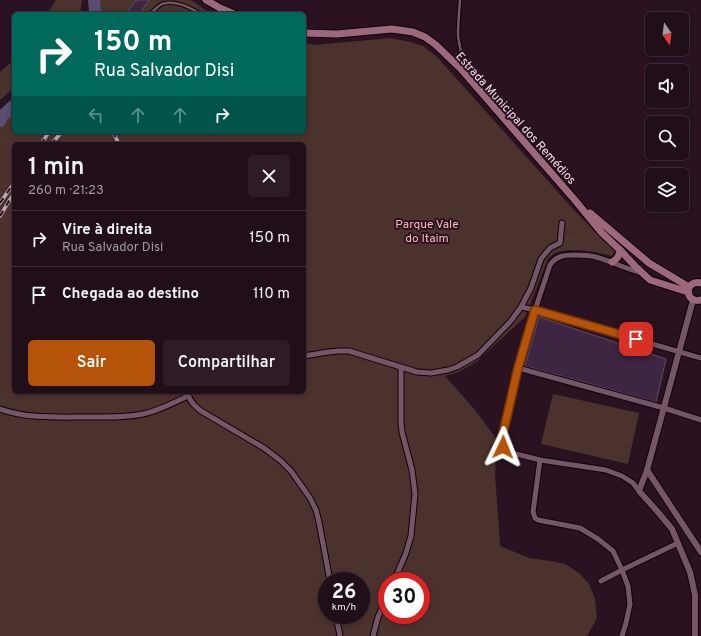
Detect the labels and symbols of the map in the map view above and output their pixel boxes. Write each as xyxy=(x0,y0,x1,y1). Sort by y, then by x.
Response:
north arrow xyxy=(645,12,689,56)
street label: Estrada Municipal dos Remédios xyxy=(452,49,579,188)
park label: Parque Vale do Itaim xyxy=(395,217,459,247)
pin xyxy=(619,322,653,356)
position arrow xyxy=(482,426,524,468)
speed limit sign: 30 xyxy=(378,572,430,624)

